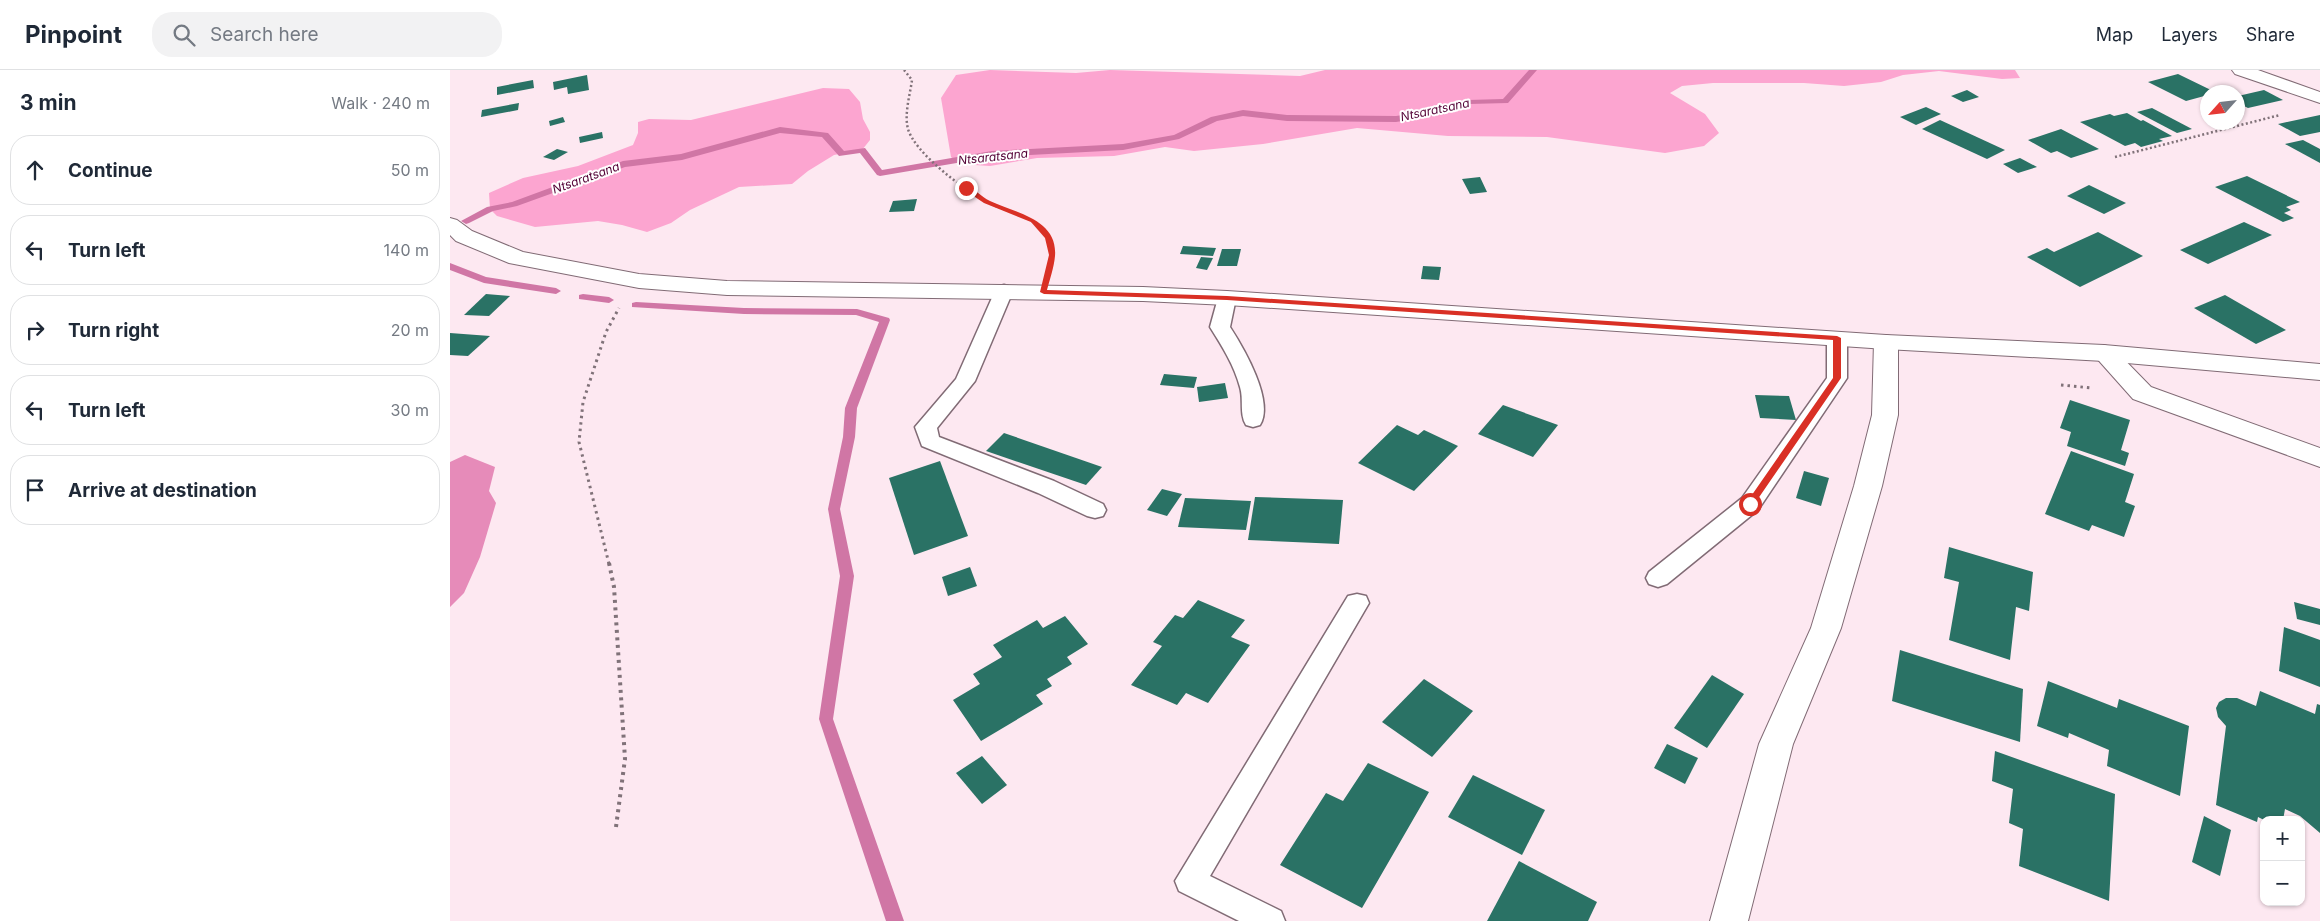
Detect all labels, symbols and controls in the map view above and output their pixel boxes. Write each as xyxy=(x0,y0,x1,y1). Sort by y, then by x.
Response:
search box xyxy=(152,12,502,57)
text: Pinpoint xyxy=(25,20,122,49)
icon: search xyxy=(170,21,198,49)
text: Search here xyxy=(210,23,319,46)
text: Map xyxy=(2096,24,2133,45)
text: Layers xyxy=(2161,24,2218,45)
text: Share xyxy=(2246,24,2295,45)
north arrow xyxy=(2200,85,2245,130)
text: 3 min xyxy=(20,90,76,115)
text: Walk · 240 m xyxy=(331,93,430,113)
water label: Ntsaratsana xyxy=(1399,95,1471,124)
water label: Ntsaratsana xyxy=(957,145,1029,168)
icon: ahead xyxy=(21,156,49,184)
water label: Ntsaratsana xyxy=(550,158,621,197)
text: Continue xyxy=(68,159,153,182)
text: 50 m xyxy=(391,160,429,180)
route end xyxy=(955,177,978,200)
icon: left xyxy=(21,236,49,264)
text: Turn left xyxy=(68,239,146,262)
text: 140 m xyxy=(384,240,429,260)
icon: right xyxy=(21,316,49,344)
text: Turn right xyxy=(68,319,159,342)
text: 20 m xyxy=(391,320,429,340)
icon: left xyxy=(21,396,49,424)
text: Turn left xyxy=(68,399,146,422)
text: 30 m xyxy=(391,400,429,420)
icon: arrive xyxy=(21,476,49,504)
text: Arrive at destination xyxy=(68,479,257,502)
route start xyxy=(1739,493,1762,516)
map controls xyxy=(2260,816,2305,906)
button: + xyxy=(2260,816,2305,861)
button: − xyxy=(2260,861,2305,906)

